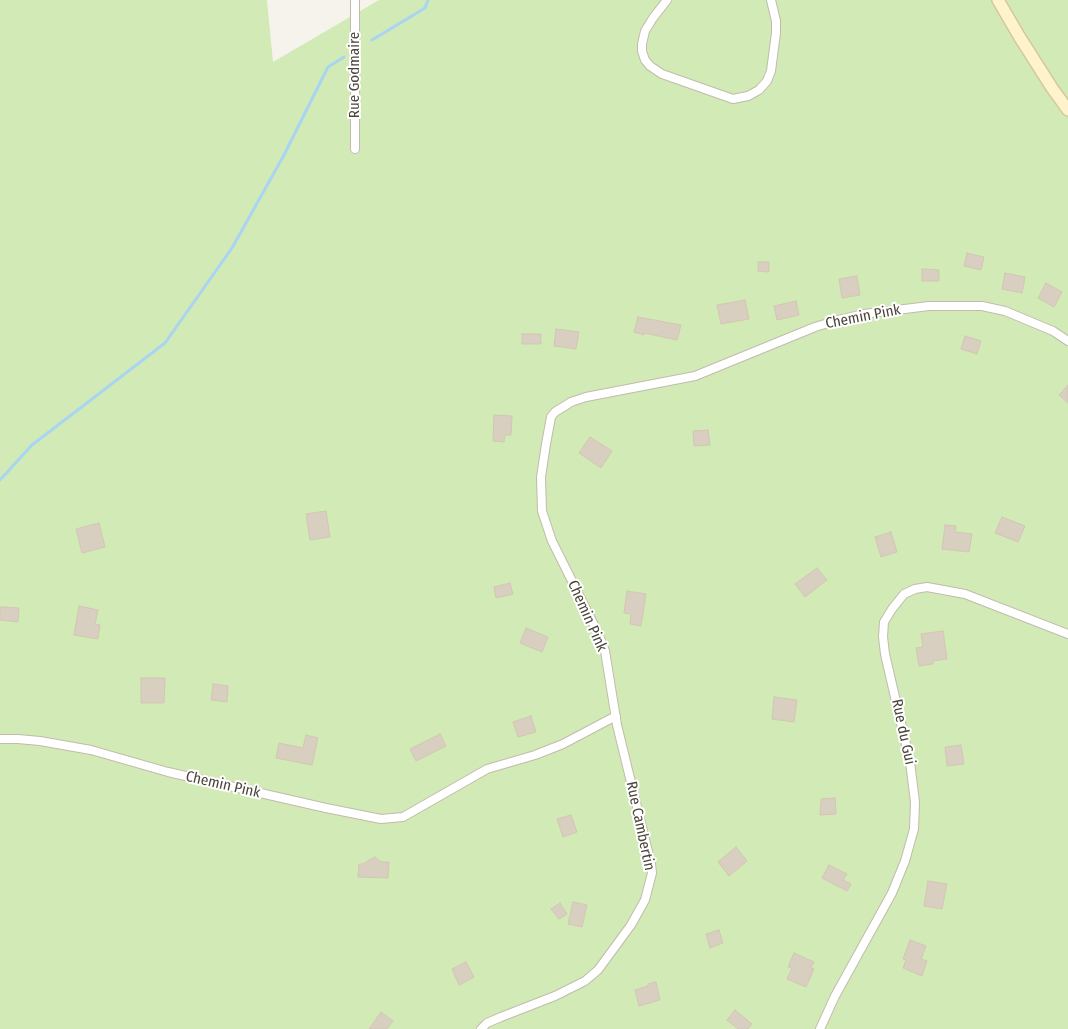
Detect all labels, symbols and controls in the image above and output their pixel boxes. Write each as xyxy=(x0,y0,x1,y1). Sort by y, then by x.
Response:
street label: Rue Godmaire xyxy=(346,32,364,118)
street label: Chemin Pink xyxy=(824,301,902,333)
street label: Chemin Pink xyxy=(563,578,611,654)
street label: Rue du Gui xyxy=(887,698,919,766)
street label: Chemin Pink xyxy=(184,768,262,802)
street label: Rue Cambertin xyxy=(622,780,658,872)

